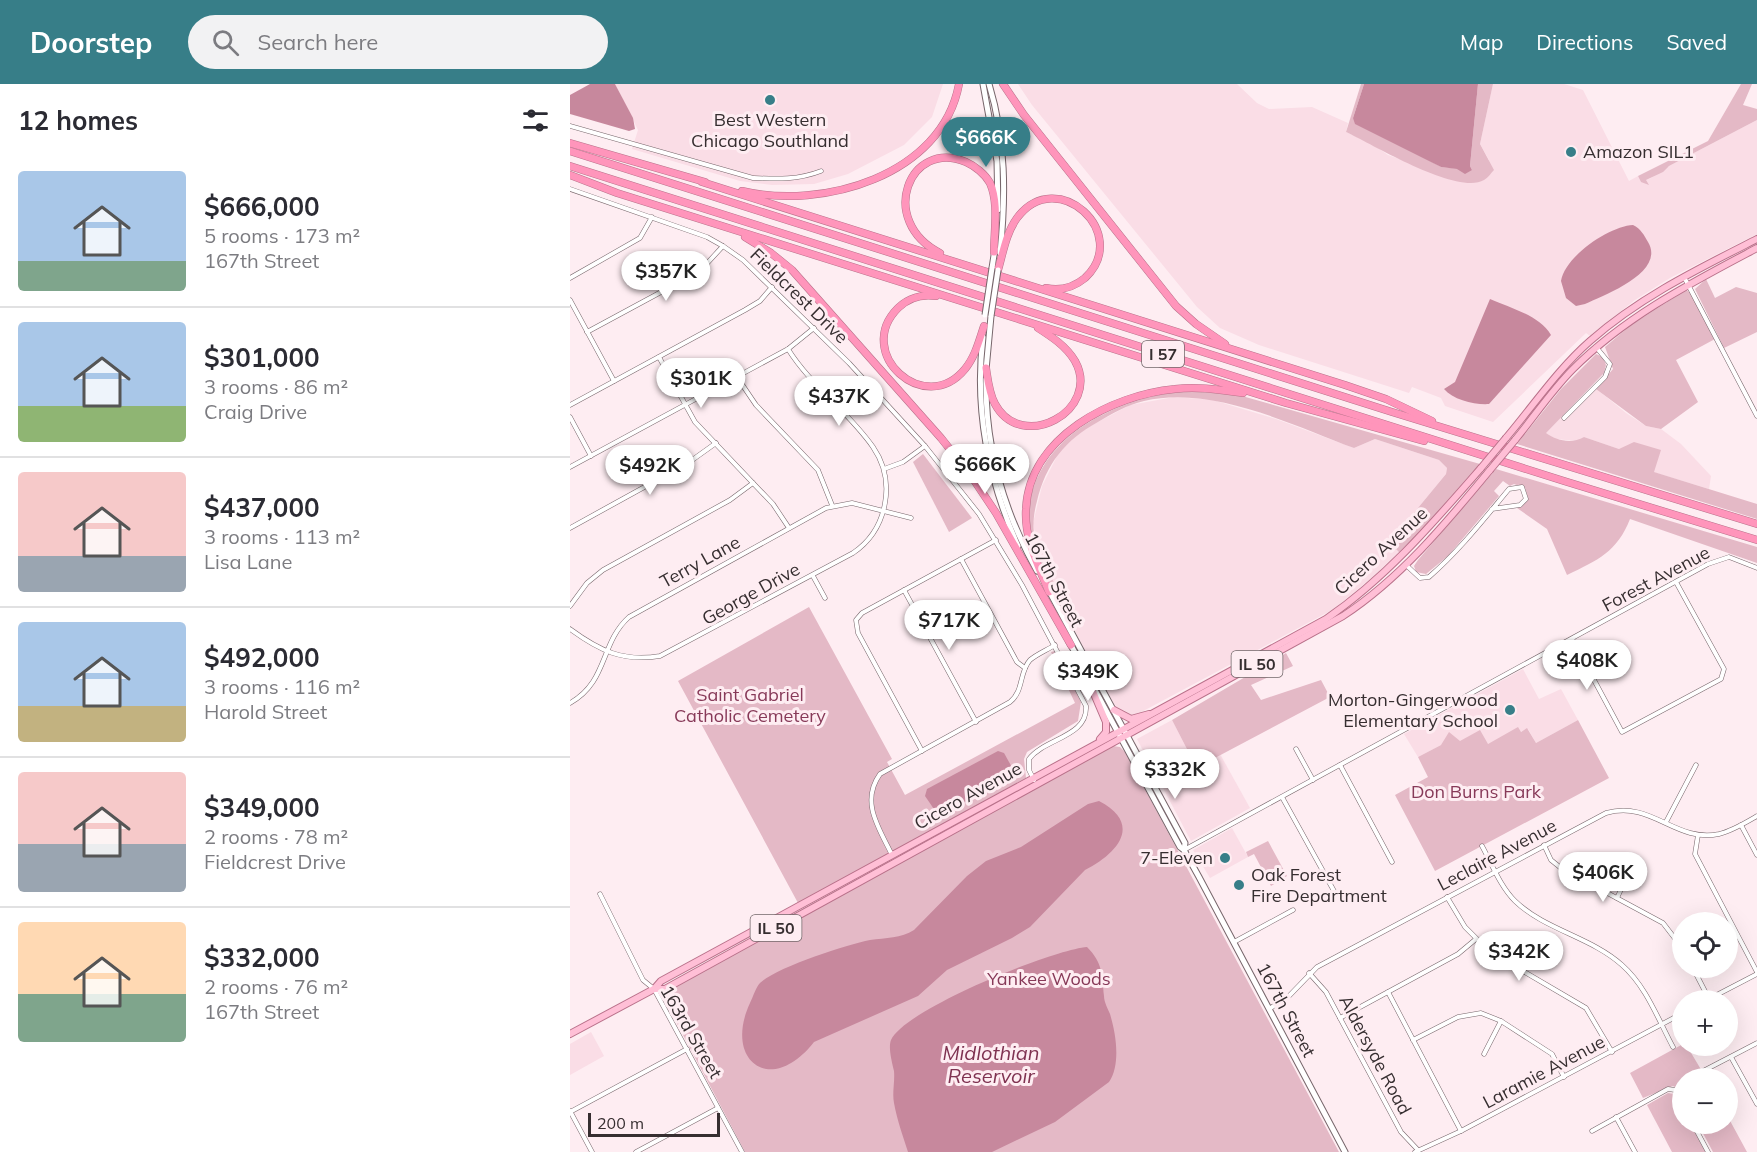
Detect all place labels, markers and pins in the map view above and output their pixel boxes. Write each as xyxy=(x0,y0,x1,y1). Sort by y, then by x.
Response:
marker: Best Western Chicago Southland xyxy=(763,93,777,107)
place label: Best Western Chicago Southland xyxy=(691,108,849,152)
pin: $666K xyxy=(944,117,1028,168)
place label: Amazon SIL1 xyxy=(1583,140,1694,163)
marker: Amazon SIL1 xyxy=(1564,145,1578,159)
pin: $357K xyxy=(624,251,708,302)
pin: $301K xyxy=(659,358,743,409)
pin: $437K xyxy=(797,376,881,427)
pin: $666K xyxy=(943,444,1027,495)
pin: $492K xyxy=(608,445,692,496)
pin: $717K xyxy=(907,600,991,651)
pin: $408K xyxy=(1545,640,1629,691)
pin: $349K xyxy=(1046,651,1130,702)
place label: Morton-Gingerwood Elementary School xyxy=(1328,688,1498,732)
marker: Morton-Gingerwood Elementary School xyxy=(1503,703,1517,717)
pin: $332K xyxy=(1133,749,1217,800)
place label: 7-Eleven xyxy=(1140,846,1213,869)
marker: 7-Eleven xyxy=(1218,851,1232,865)
pin: $406K xyxy=(1561,852,1645,903)
place label: Oak Forest Fire Department xyxy=(1251,863,1387,907)
marker: Oak Forest Fire Department xyxy=(1232,878,1246,892)
pin: $342K xyxy=(1477,931,1561,982)

